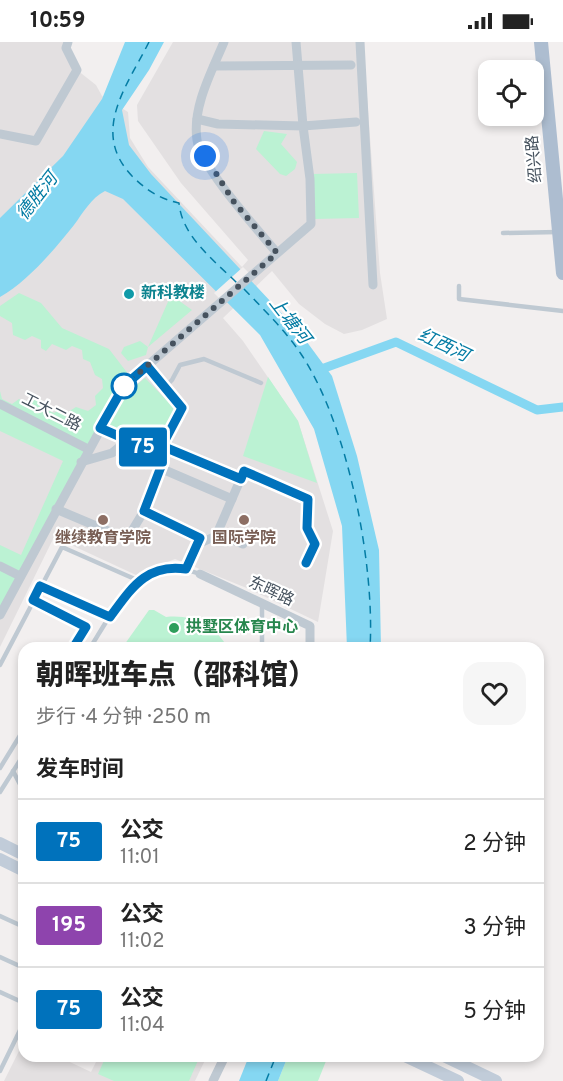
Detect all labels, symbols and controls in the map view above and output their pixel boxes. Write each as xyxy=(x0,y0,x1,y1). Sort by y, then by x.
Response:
text: 10:59 xyxy=(30,8,86,35)
map controls xyxy=(478,60,544,126)
button: locate xyxy=(478,60,544,126)
street label: 绍兴路 xyxy=(523,134,547,184)
your location xyxy=(190,141,220,171)
water label: 德胜河 xyxy=(12,166,66,225)
place label: 新科教楼 xyxy=(141,284,205,304)
marker: 新科教楼 xyxy=(122,287,136,301)
water label: 上塘河 xyxy=(263,293,317,352)
water label: 红西河 xyxy=(414,324,475,369)
unlabelled marker xyxy=(111,373,137,399)
street label: 工大二路 xyxy=(18,390,84,436)
line badge: 75 xyxy=(116,428,170,466)
text: 75 xyxy=(131,434,155,461)
marker: 继续教育学院 xyxy=(96,513,110,527)
marker: 国际学院 xyxy=(237,513,251,527)
place label: 继续教育学院 xyxy=(55,528,151,549)
place label: 国际学院 xyxy=(212,529,276,549)
street label: 东晖路 xyxy=(245,573,297,611)
place label: 拱墅区体育中心 xyxy=(186,618,298,638)
marker: 拱墅区体育中心 xyxy=(167,621,181,635)
text: 朝晖班车点（邵科馆） xyxy=(36,659,316,695)
button: heart xyxy=(463,662,526,725)
text: 步行 · 4 分钟 · 250 m xyxy=(36,705,211,731)
text: 发车时间 xyxy=(36,757,124,784)
text: 公交 xyxy=(120,818,164,845)
text: 75 xyxy=(57,828,81,855)
text: 2 分钟 xyxy=(463,831,526,858)
text: 11:01 xyxy=(120,845,160,871)
text: 公交 xyxy=(120,902,164,929)
text: 195 xyxy=(52,912,86,939)
text: 3 分钟 xyxy=(464,915,526,942)
text: 11:02 xyxy=(120,929,165,955)
text: 公交 xyxy=(120,986,164,1013)
text: 75 xyxy=(57,996,81,1023)
text: 5 分钟 xyxy=(463,999,526,1026)
text: 11:04 xyxy=(120,1013,165,1039)

